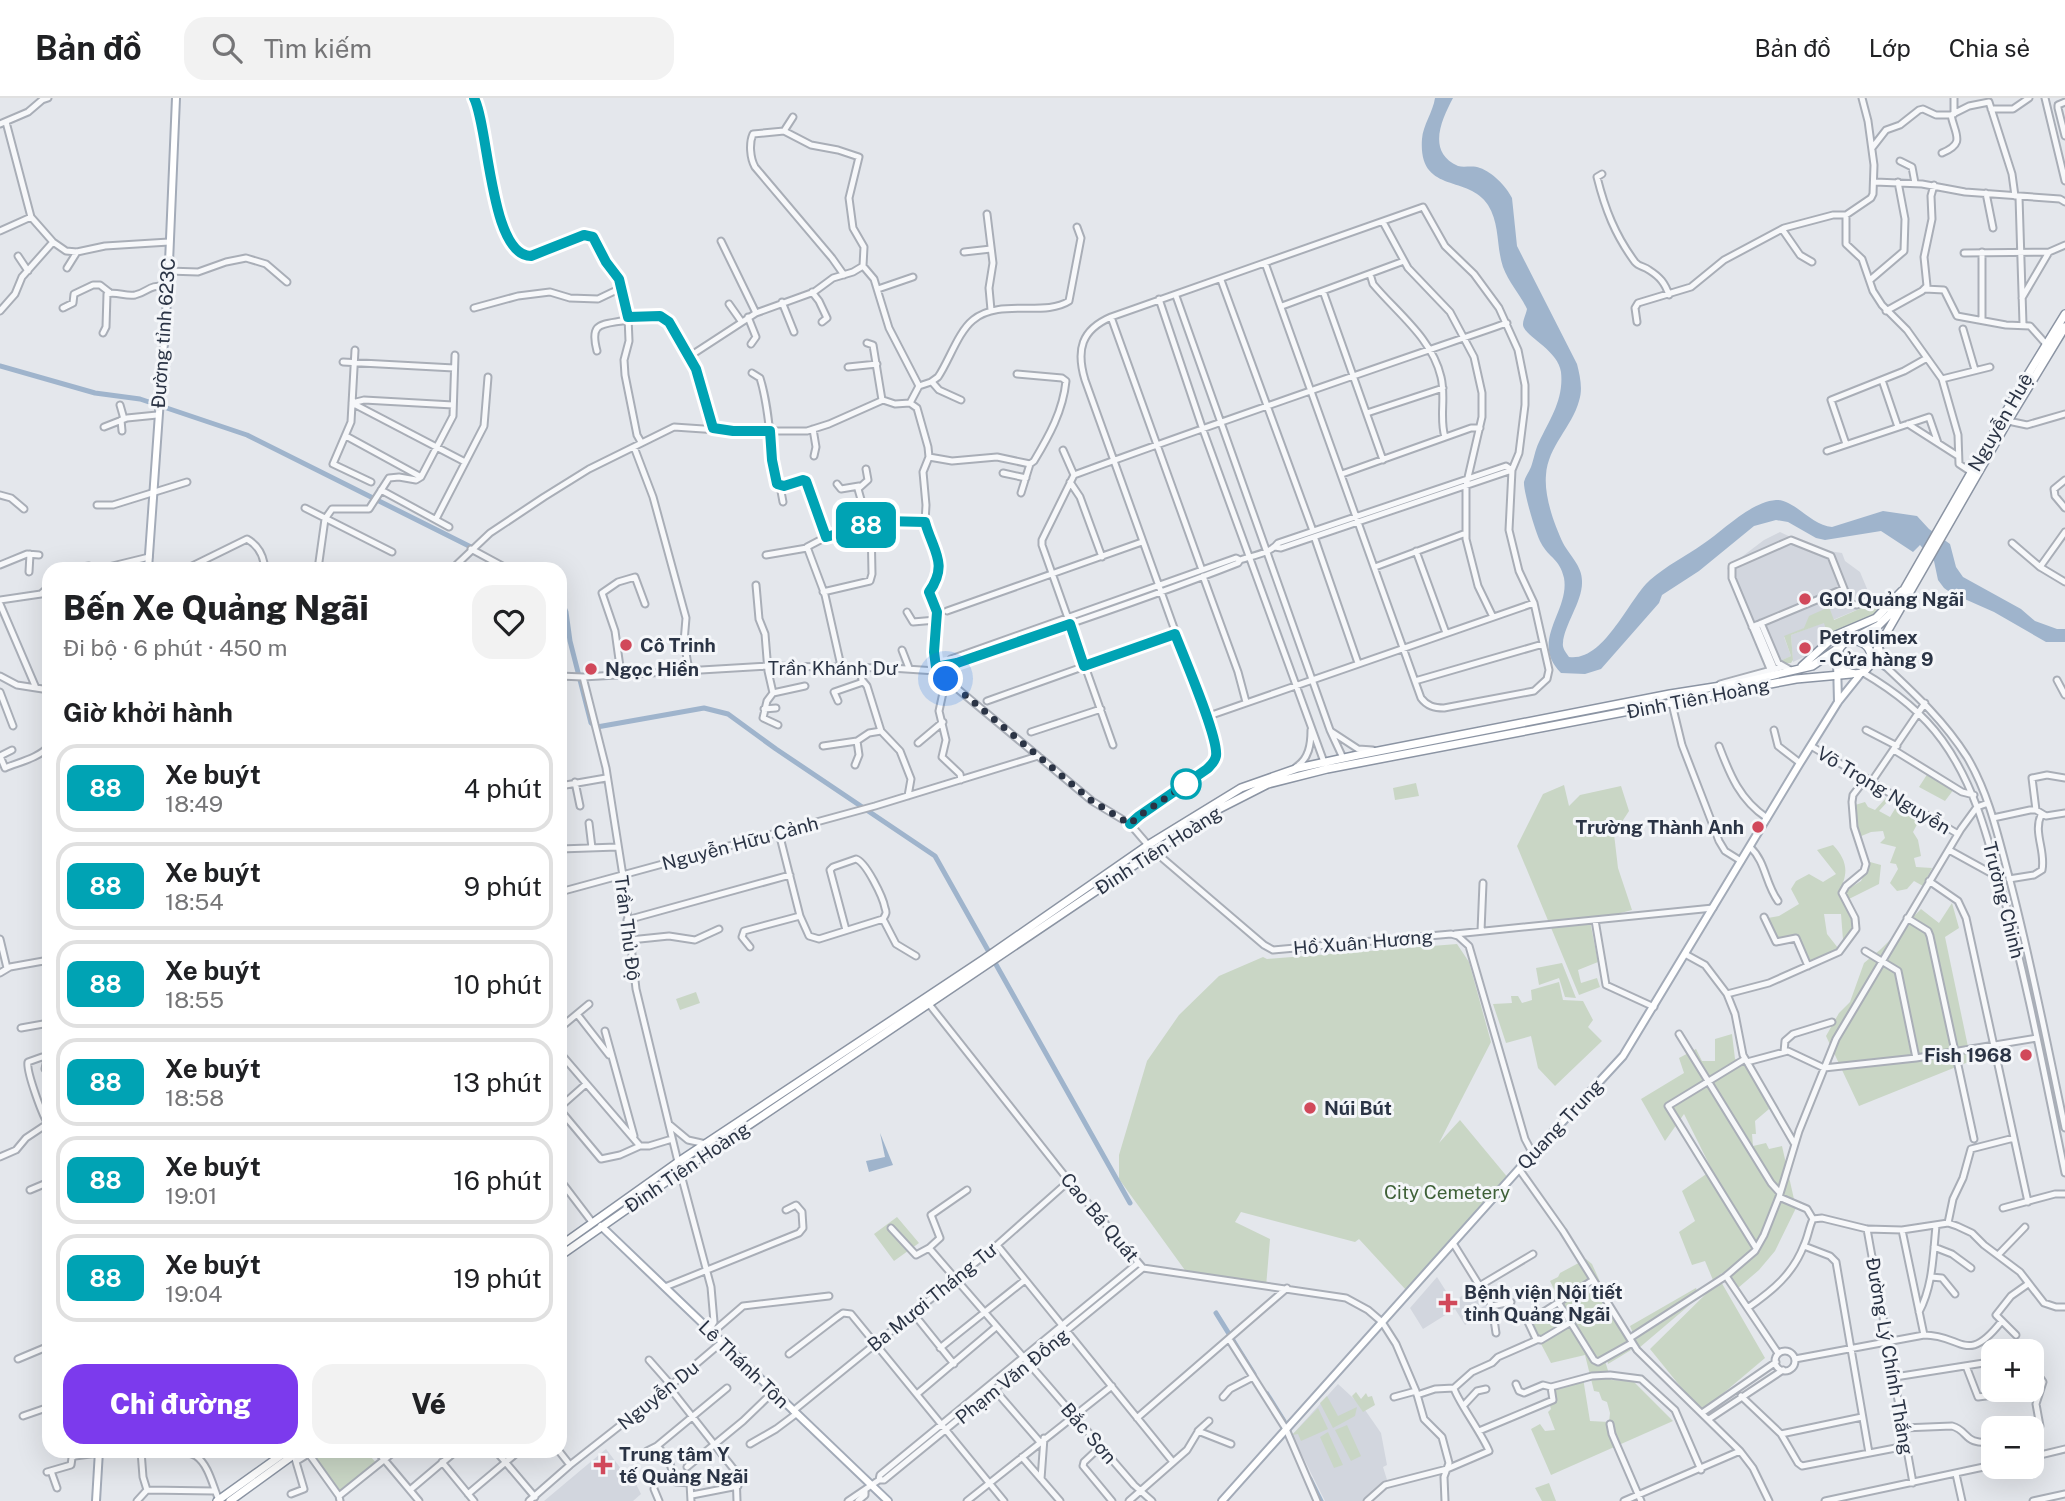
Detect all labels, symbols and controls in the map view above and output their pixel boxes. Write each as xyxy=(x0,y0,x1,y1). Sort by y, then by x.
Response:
search box xyxy=(184,17,674,80)
text: Bản đồ xyxy=(35,29,142,67)
icon: search xyxy=(208,29,246,67)
text: Tìm kiếm xyxy=(264,33,372,64)
text: Bản đồ xyxy=(1754,34,1831,62)
text: Lớp xyxy=(1869,34,1911,62)
text: Chia sẻ xyxy=(1949,34,2030,62)
street label: Đường tỉnh 623C xyxy=(147,257,179,409)
street label: Nguyễn Huệ xyxy=(1963,369,2037,475)
line badge: 88 xyxy=(834,502,898,548)
text: 88 xyxy=(850,511,882,539)
button: heart xyxy=(472,585,546,659)
place label: GO! Quảng Ngãi xyxy=(1819,588,1964,610)
text: Bến Xe Quảng Ngãi xyxy=(63,589,369,627)
marker: GO! Quảng Ngãi xyxy=(1797,591,1813,607)
place label: Petrolimex - Cửa hàng 9 xyxy=(1819,626,1933,670)
text: Đi bộ · 6 phút · 450 m xyxy=(63,634,287,661)
place label: Cô Trinh xyxy=(640,634,716,656)
marker: Cô Trinh xyxy=(618,637,634,653)
marker: Petrolimex - Cửa hàng 9 xyxy=(1797,640,1813,656)
street label: Trần Khánh Dư xyxy=(768,657,899,679)
place label: Ngọc Hiền xyxy=(605,658,699,680)
marker: Ngọc Hiền xyxy=(583,661,599,677)
your location xyxy=(928,661,963,696)
street label: Đinh Tiên Hoàng xyxy=(1625,673,1772,723)
text: Giờ khởi hành xyxy=(63,697,233,728)
street label: Võ Trọng Nguyễn xyxy=(1813,742,1955,838)
text: Xe buýt xyxy=(165,759,261,790)
unlabelled marker xyxy=(1171,769,1201,799)
text: 4 phút xyxy=(464,773,542,804)
text: 88 xyxy=(89,774,122,802)
text: 18:49 xyxy=(165,790,223,817)
street label: Đinh Tiên Hoàng xyxy=(1091,801,1225,899)
street label: Nguyễn Hữu Cảnh xyxy=(659,812,821,874)
place label: Trường Thành Anh xyxy=(1576,816,1744,838)
marker: Trường Thành Anh xyxy=(1750,819,1766,835)
street label: Trường Chinh xyxy=(1979,839,2029,961)
text: Xe buýt xyxy=(165,857,261,888)
text: 9 phút xyxy=(464,871,542,902)
text: 88 xyxy=(89,872,122,900)
street label: Trần Thủ Độ xyxy=(611,874,645,982)
text: 18:54 xyxy=(165,888,224,915)
street label: Hồ Xuân Hương xyxy=(1292,925,1434,959)
text: Xe buýt xyxy=(165,955,261,986)
text: 10 phút xyxy=(454,969,542,1000)
text: 88 xyxy=(89,970,122,998)
text: 18:55 xyxy=(165,986,224,1013)
place label: Fish 1968 xyxy=(1924,1044,2012,1066)
marker: Fish 1968 xyxy=(2018,1047,2034,1063)
text: Xe buýt xyxy=(165,1053,261,1084)
text: 13 phút xyxy=(453,1067,542,1098)
text: 88 xyxy=(89,1068,122,1096)
street label: Quang Trung xyxy=(1513,1074,1607,1174)
text: 18:58 xyxy=(165,1084,224,1111)
place label: Núi Bút xyxy=(1324,1097,1392,1119)
marker: Núi Bút xyxy=(1302,1100,1318,1116)
street label: Đinh Tiên Hoàng xyxy=(621,1117,754,1217)
text: Xe buýt xyxy=(165,1151,261,1182)
text: 16 phút xyxy=(453,1165,542,1196)
text: 88 xyxy=(89,1166,122,1194)
street label: Cao Bá Quát xyxy=(1056,1168,1144,1266)
park label: City Cemetery xyxy=(1384,1181,1510,1203)
text: 19:01 xyxy=(165,1182,217,1209)
street label: Ba Mươi Tháng Tư xyxy=(863,1238,1002,1356)
text: Xe buýt xyxy=(165,1249,261,1280)
street label: Đường Lý Chính Thắng xyxy=(1862,1256,1918,1457)
text: 19 phút xyxy=(453,1263,542,1294)
text: 88 xyxy=(89,1264,122,1292)
text: 19:04 xyxy=(165,1280,222,1307)
place label: Bệnh viện Nội tiết tỉnh Quảng Ngãi xyxy=(1464,1281,1623,1325)
marker: Bệnh viện Nội tiết tỉnh Quảng Ngãi xyxy=(1438,1293,1458,1313)
street label: Lê Thánh Tôn xyxy=(694,1316,794,1412)
street label: Phạm Văn Đồng xyxy=(951,1324,1073,1428)
map controls xyxy=(1981,1339,2044,1479)
button: + xyxy=(1981,1339,2044,1402)
street label: Nguyễn Du xyxy=(613,1356,703,1434)
button: Chỉ đường xyxy=(63,1364,298,1444)
button: Vé xyxy=(312,1364,546,1444)
street label: Bắc Sơn xyxy=(1057,1398,1121,1468)
button: − xyxy=(1981,1416,2044,1479)
place label: Trung tâm Y tế Quảng Ngãi xyxy=(619,1443,748,1487)
marker: Trung tâm Y tế Quảng Ngãi xyxy=(593,1455,613,1475)

